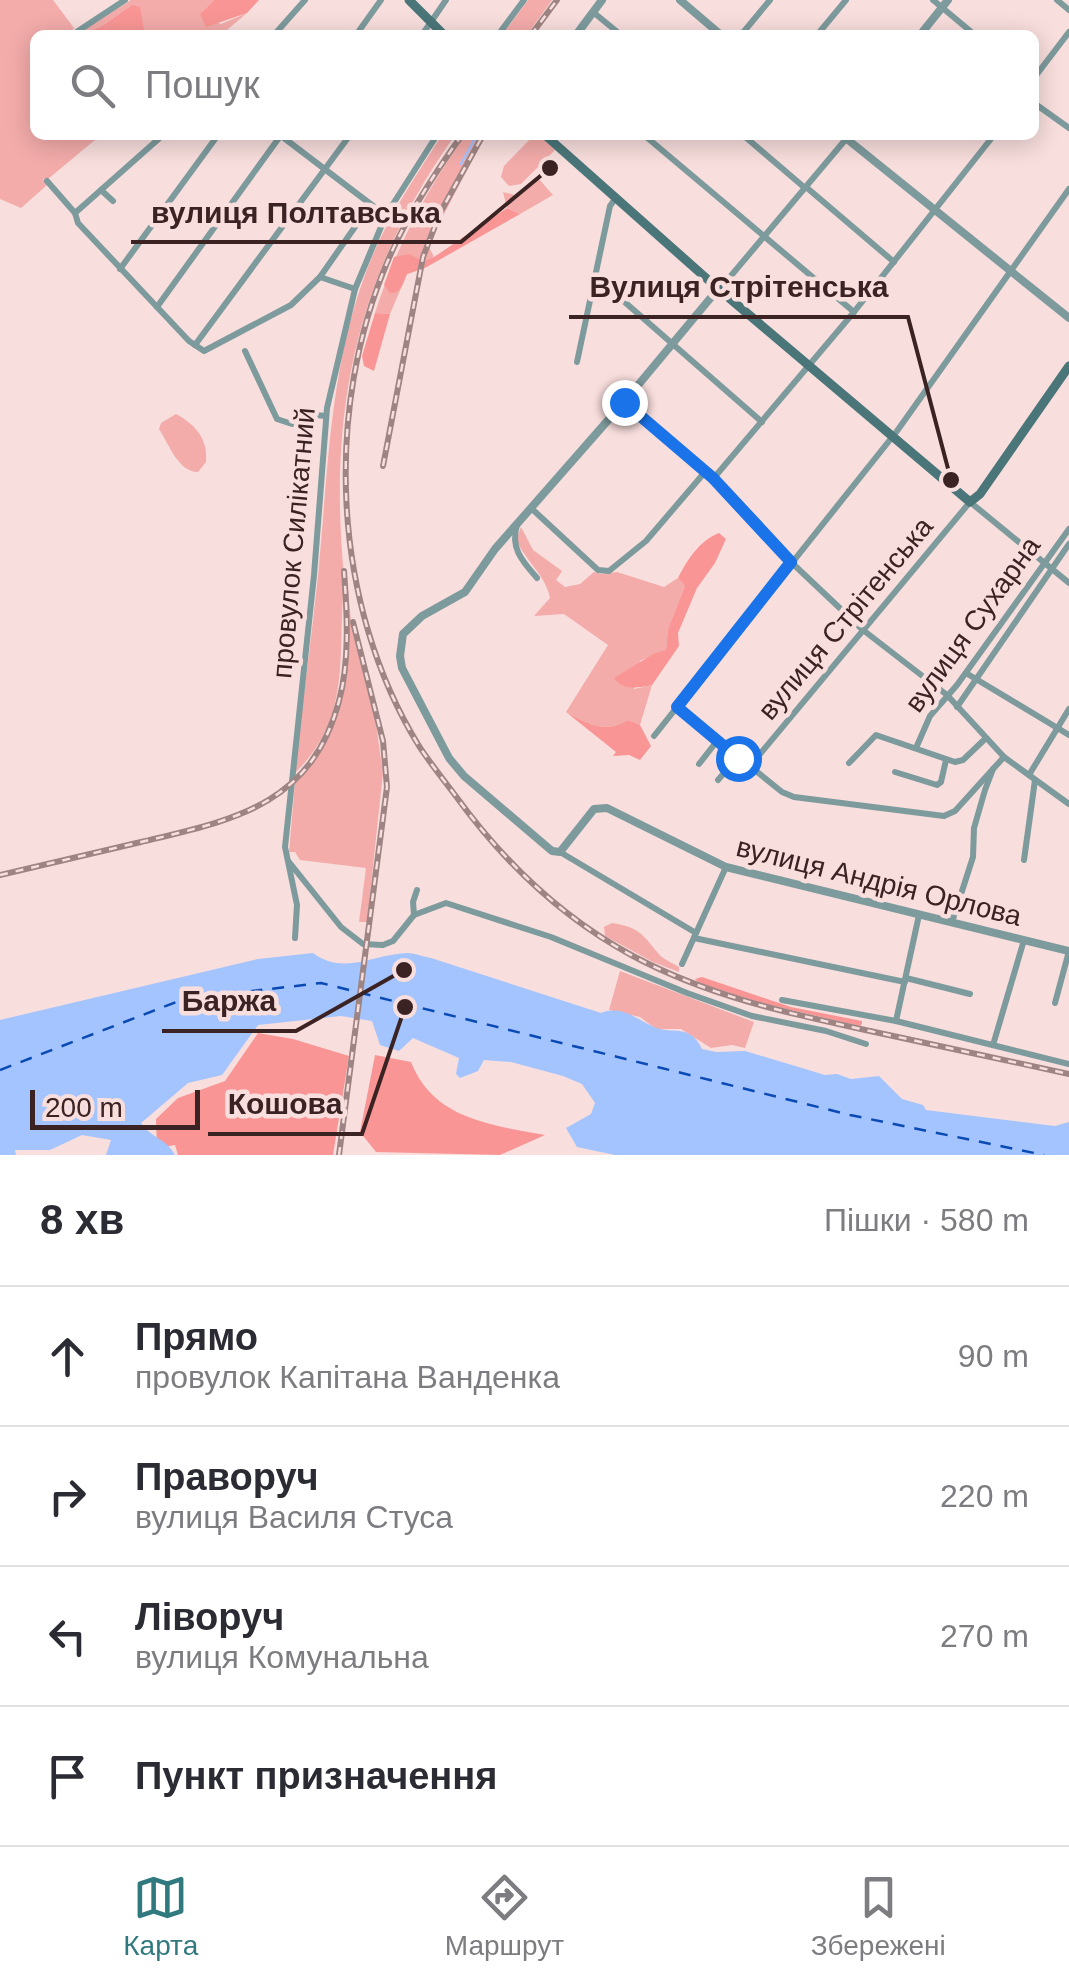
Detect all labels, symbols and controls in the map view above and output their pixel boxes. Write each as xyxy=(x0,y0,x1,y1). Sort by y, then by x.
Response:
search box xyxy=(30,30,1039,140)
icon: search xyxy=(65,58,120,113)
text: Пошук xyxy=(145,64,260,106)
callout: вулиця Полтавська xyxy=(131,182,461,242)
text: вулиця Полтавська xyxy=(151,196,441,229)
callout: Вулиця Стрітенська xyxy=(569,257,908,317)
text: Вулиця Стрітенська xyxy=(589,270,889,303)
route end xyxy=(602,380,648,426)
street label: провулок Силікатний xyxy=(266,406,321,680)
street label: вулиця Стрітенська xyxy=(752,511,939,726)
street label: вулиця Сухарна xyxy=(899,530,1047,718)
route start xyxy=(716,736,762,782)
street label: вулиця Андрія Орлова xyxy=(733,831,1025,932)
callout: Баржа xyxy=(162,971,296,1031)
text: Баржа xyxy=(182,984,277,1017)
callout: Кошова xyxy=(208,1074,362,1134)
scale bar xyxy=(30,1085,200,1130)
text: Кошова xyxy=(228,1087,343,1120)
text: 200 m xyxy=(45,1092,123,1123)
text: 8 хв xyxy=(40,1196,124,1243)
text: Пішки · 580 m xyxy=(824,1202,1029,1238)
text: Прямо xyxy=(135,1316,258,1358)
icon: ahead xyxy=(40,1329,95,1384)
text: 90 m xyxy=(958,1338,1029,1374)
text: провулок Капітана Ванденка xyxy=(135,1359,560,1395)
text: Праворуч xyxy=(135,1456,319,1498)
icon: right xyxy=(40,1469,95,1524)
text: 220 m xyxy=(940,1478,1029,1514)
text: вулиця Василя Стуса xyxy=(135,1499,453,1535)
text: Ліворуч xyxy=(135,1596,284,1638)
icon: left xyxy=(40,1609,95,1664)
text: 270 m xyxy=(940,1618,1029,1654)
text: вулиця Комунальна xyxy=(135,1639,429,1675)
icon: arrive xyxy=(40,1749,95,1804)
text: Пункт призначення xyxy=(135,1755,497,1797)
tab: Карта xyxy=(123,1870,198,1962)
tab: Маршрут xyxy=(445,1870,564,1962)
tab: Збережені xyxy=(811,1870,946,1962)

